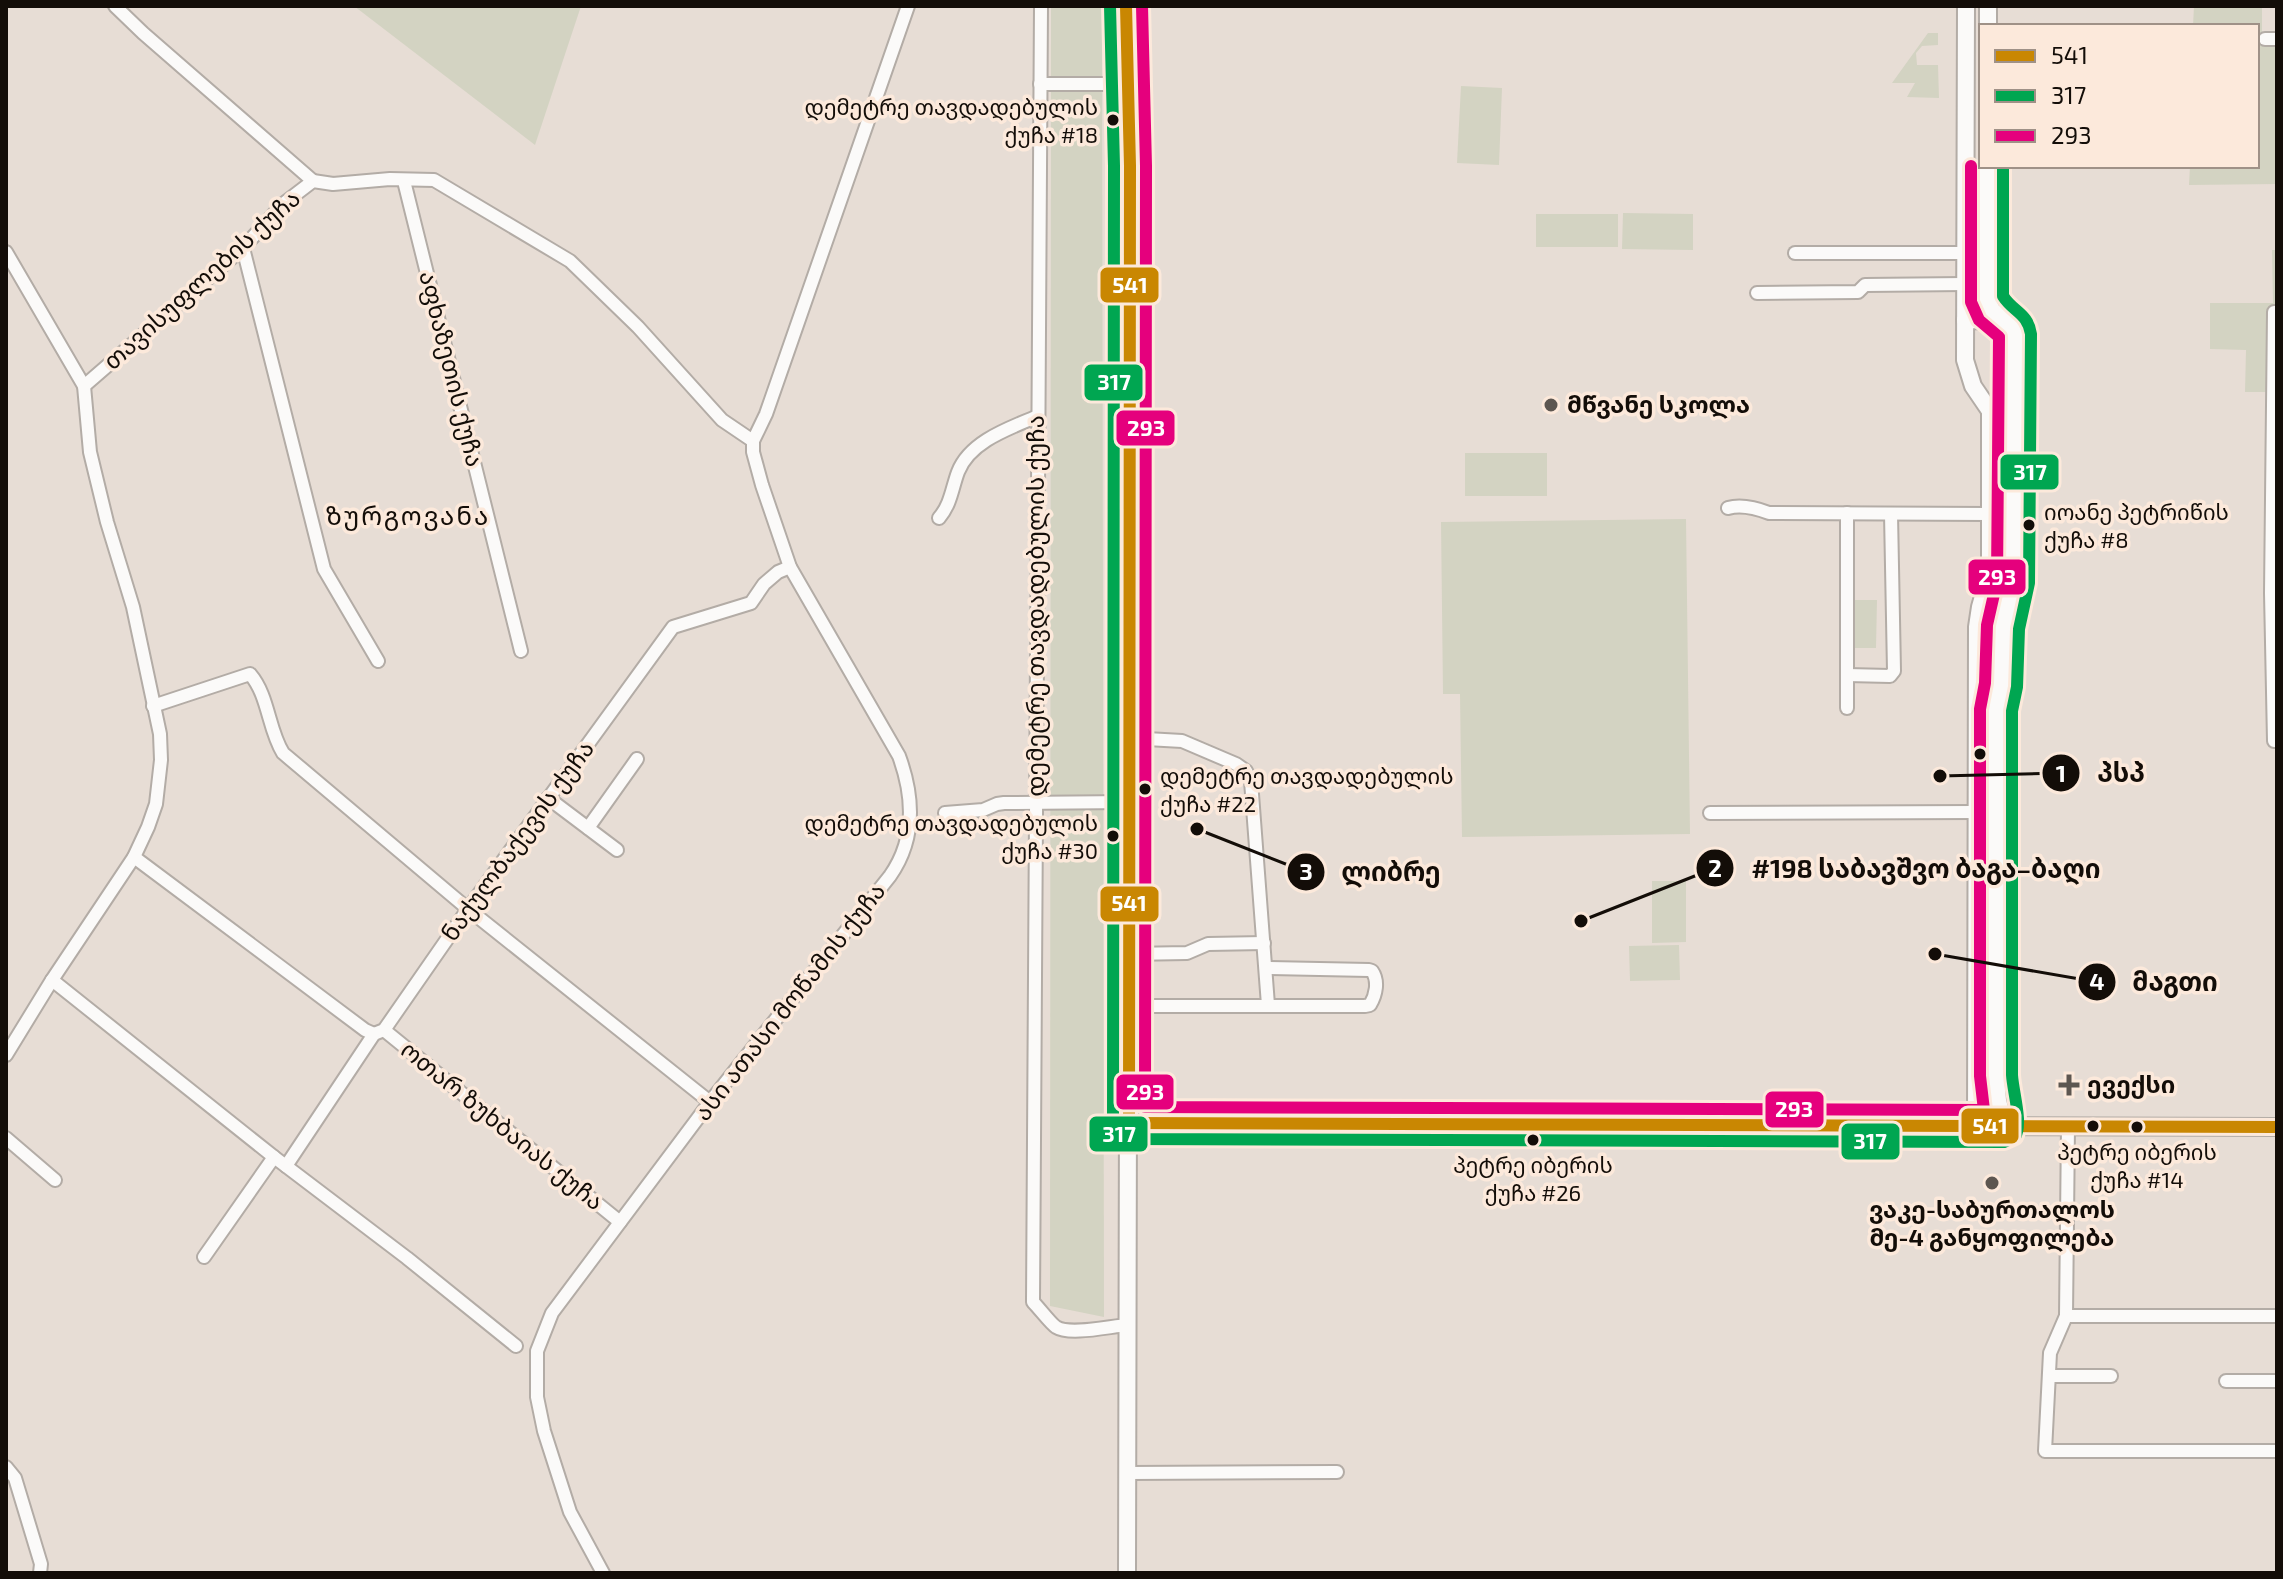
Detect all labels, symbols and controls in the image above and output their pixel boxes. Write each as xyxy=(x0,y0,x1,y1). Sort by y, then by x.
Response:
legend xyxy=(1979,24,2259,168)
text: 541 xyxy=(2051,40,2088,69)
text: 317 xyxy=(2051,80,2086,109)
place label: დემეტრე თავდადებულის ქუჩა #18 xyxy=(804,93,1098,148)
marker: დემეტრე თავდადებულის ქუჩა #18 xyxy=(1105,112,1121,128)
text: 293 xyxy=(2051,120,2092,149)
street label: თავისუფლების ქუჩა xyxy=(97,183,306,376)
line badge: 541 xyxy=(1099,266,1160,304)
street label: აფხაზეთის ქუჩა xyxy=(413,268,491,470)
text: 541 xyxy=(1112,271,1148,297)
line badge: 317 xyxy=(1083,363,1144,402)
text: 317 xyxy=(1097,368,1131,394)
place label: მწვანე სკოლა xyxy=(1567,389,1750,419)
marker: მწვანე სკოლა xyxy=(1542,396,1560,414)
line badge: 293 xyxy=(1115,409,1176,447)
text: 293 xyxy=(1127,414,1165,440)
street label: დემეტრე თავდადებულის ქუჩა xyxy=(1020,415,1050,797)
line badge: 317 xyxy=(1999,453,2060,491)
text: 317 xyxy=(2013,458,2047,484)
place label: იოანე პეტრიწის ქუჩა #8 xyxy=(2044,498,2229,553)
district label: ზურგოვანა xyxy=(326,499,490,531)
marker: იოანე პეტრიწის ქუჩა #8 xyxy=(2021,517,2037,533)
line badge: 293 xyxy=(1967,558,2027,596)
text: 293 xyxy=(1978,563,2016,589)
street label: ნაქულბაქევის ქუჩა xyxy=(434,734,600,947)
unlabelled marker xyxy=(1972,746,1988,762)
callout: პსპ xyxy=(2041,748,2161,798)
text: პსპ xyxy=(2097,756,2145,787)
text: 1 xyxy=(2056,758,2066,787)
place label: დემეტრე თავდადებულის ქუჩა #22 xyxy=(1160,762,1454,817)
marker: დემეტრე თავდადებულის ქუჩა #22 xyxy=(1137,781,1153,797)
place label: დემეტრე თავდადებულის ქუჩა #30 xyxy=(804,809,1098,864)
marker: დემეტრე თავდადებულის ქუჩა #30 xyxy=(1105,828,1121,844)
callout: #198 საბავშვო ბაგა–ბაღი xyxy=(1695,843,2116,893)
callout: ლიბრე xyxy=(1286,847,1457,897)
text: #198 საბავშვო ბაგა–ბაღი xyxy=(1751,852,2101,885)
text: 2 xyxy=(1708,853,1722,882)
text: ლიბრე xyxy=(1341,855,1441,888)
text: 3 xyxy=(1299,856,1313,885)
street label: ასი ათასი მოწამის ქუჩა xyxy=(687,876,891,1126)
line badge: 541 xyxy=(1099,885,1160,923)
text: 541 xyxy=(1111,889,1147,915)
callout: მაგთი xyxy=(2077,957,2234,1007)
text: მაგთი xyxy=(2132,965,2218,998)
text: 4 xyxy=(2089,966,2105,995)
street label: ოთარ ზუხბაიას ქუჩა xyxy=(395,1034,610,1216)
place label: ევექსი xyxy=(2087,1069,2175,1099)
line badge: 293 xyxy=(1115,1073,1175,1111)
marker: ევექსი xyxy=(2058,1074,2080,1096)
text: 293 xyxy=(1126,1078,1164,1104)
line badge: 293 xyxy=(1764,1090,1825,1129)
text: 293 xyxy=(1775,1095,1813,1121)
line badge: 541 xyxy=(1960,1107,2020,1145)
text: 541 xyxy=(1972,1112,2008,1138)
line badge: 317 xyxy=(1088,1115,1149,1153)
unlabelled marker xyxy=(2085,1118,2101,1134)
marker: პეტრე იბერის ქუჩა #14 xyxy=(2129,1119,2145,1135)
text: 317 xyxy=(1102,1120,1136,1146)
line badge: 317 xyxy=(1840,1122,1901,1161)
text: 317 xyxy=(1853,1127,1887,1153)
marker: პეტრე იბერის ქუჩა #26 xyxy=(1525,1132,1541,1148)
place label: პეტრე იბერის ქუჩა #14 xyxy=(2057,1138,2217,1193)
place label: პეტრე იბერის ქუჩა #26 xyxy=(1453,1151,1613,1206)
marker: ვაკე-საბურთალოს მე-4 განყოფილება xyxy=(1983,1174,2001,1192)
place label: ვაკე-საბურთალოს მე-4 განყოფილება xyxy=(1869,1194,2115,1252)

